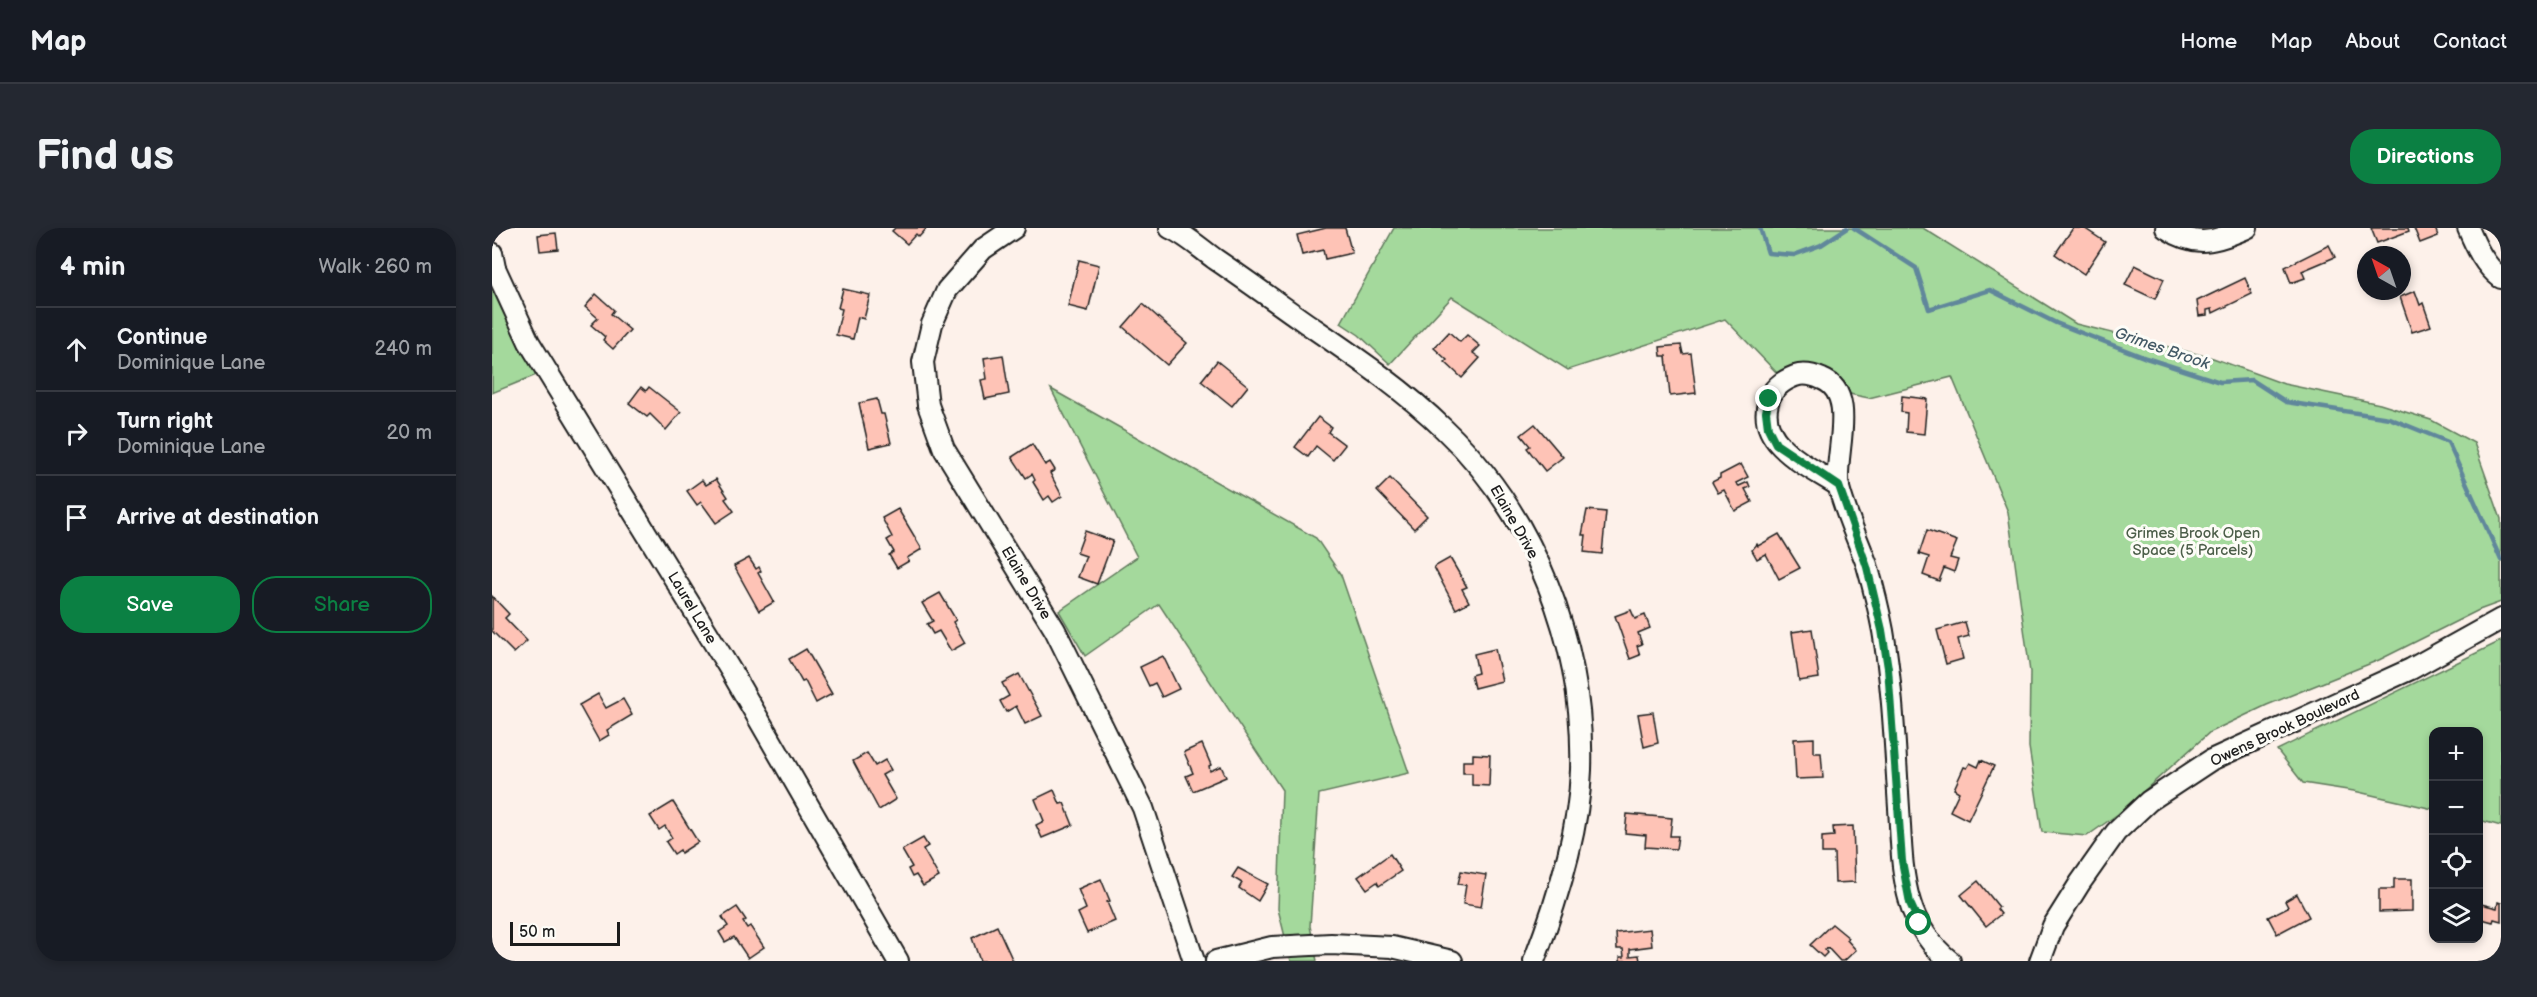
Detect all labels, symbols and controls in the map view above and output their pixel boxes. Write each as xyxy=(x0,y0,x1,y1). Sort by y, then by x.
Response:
text: Map xyxy=(30,25,86,58)
text: Home xyxy=(2180,29,2237,54)
text: Map xyxy=(2270,29,2312,54)
text: About xyxy=(2345,29,2400,54)
text: Contact xyxy=(2433,29,2507,54)
button: Directions xyxy=(2350,129,2501,184)
text: Find us xyxy=(36,131,174,182)
north arrow xyxy=(2357,246,2411,300)
text: 4 min xyxy=(60,252,125,283)
text: Walk · 260 m xyxy=(319,255,432,279)
text: Continue xyxy=(117,324,207,351)
water label: Grimes Brook xyxy=(2112,324,2213,374)
icon: ahead xyxy=(60,333,93,366)
text: 240 m xyxy=(375,337,432,361)
text: Dominique Lane xyxy=(117,351,265,375)
route end xyxy=(1755,385,1781,411)
text: Turn right xyxy=(117,408,213,435)
icon: right xyxy=(60,417,93,450)
text: 20 m xyxy=(387,421,432,445)
text: Dominique Lane xyxy=(117,435,265,459)
street label: Elaine Drive xyxy=(1485,482,1543,562)
icon: arrive xyxy=(60,501,93,534)
text: Arrive at destination xyxy=(117,504,319,531)
park label: Grimes Brook Open Space (5 Parcels) xyxy=(2126,524,2260,560)
street label: Elaine Drive xyxy=(997,543,1055,623)
street label: Laurel Lane xyxy=(663,569,721,647)
button: Save xyxy=(60,576,240,633)
button: Share xyxy=(252,576,432,633)
street label: Owens Brook Boulevard xyxy=(2207,685,2363,771)
map controls xyxy=(2429,727,2483,943)
button: + xyxy=(2429,727,2483,781)
button: − xyxy=(2429,781,2483,835)
button: locate xyxy=(2429,835,2483,889)
button: layers xyxy=(2429,889,2483,943)
route start xyxy=(1905,909,1931,935)
scale bar xyxy=(510,919,620,946)
text: 50 m xyxy=(519,923,555,942)

